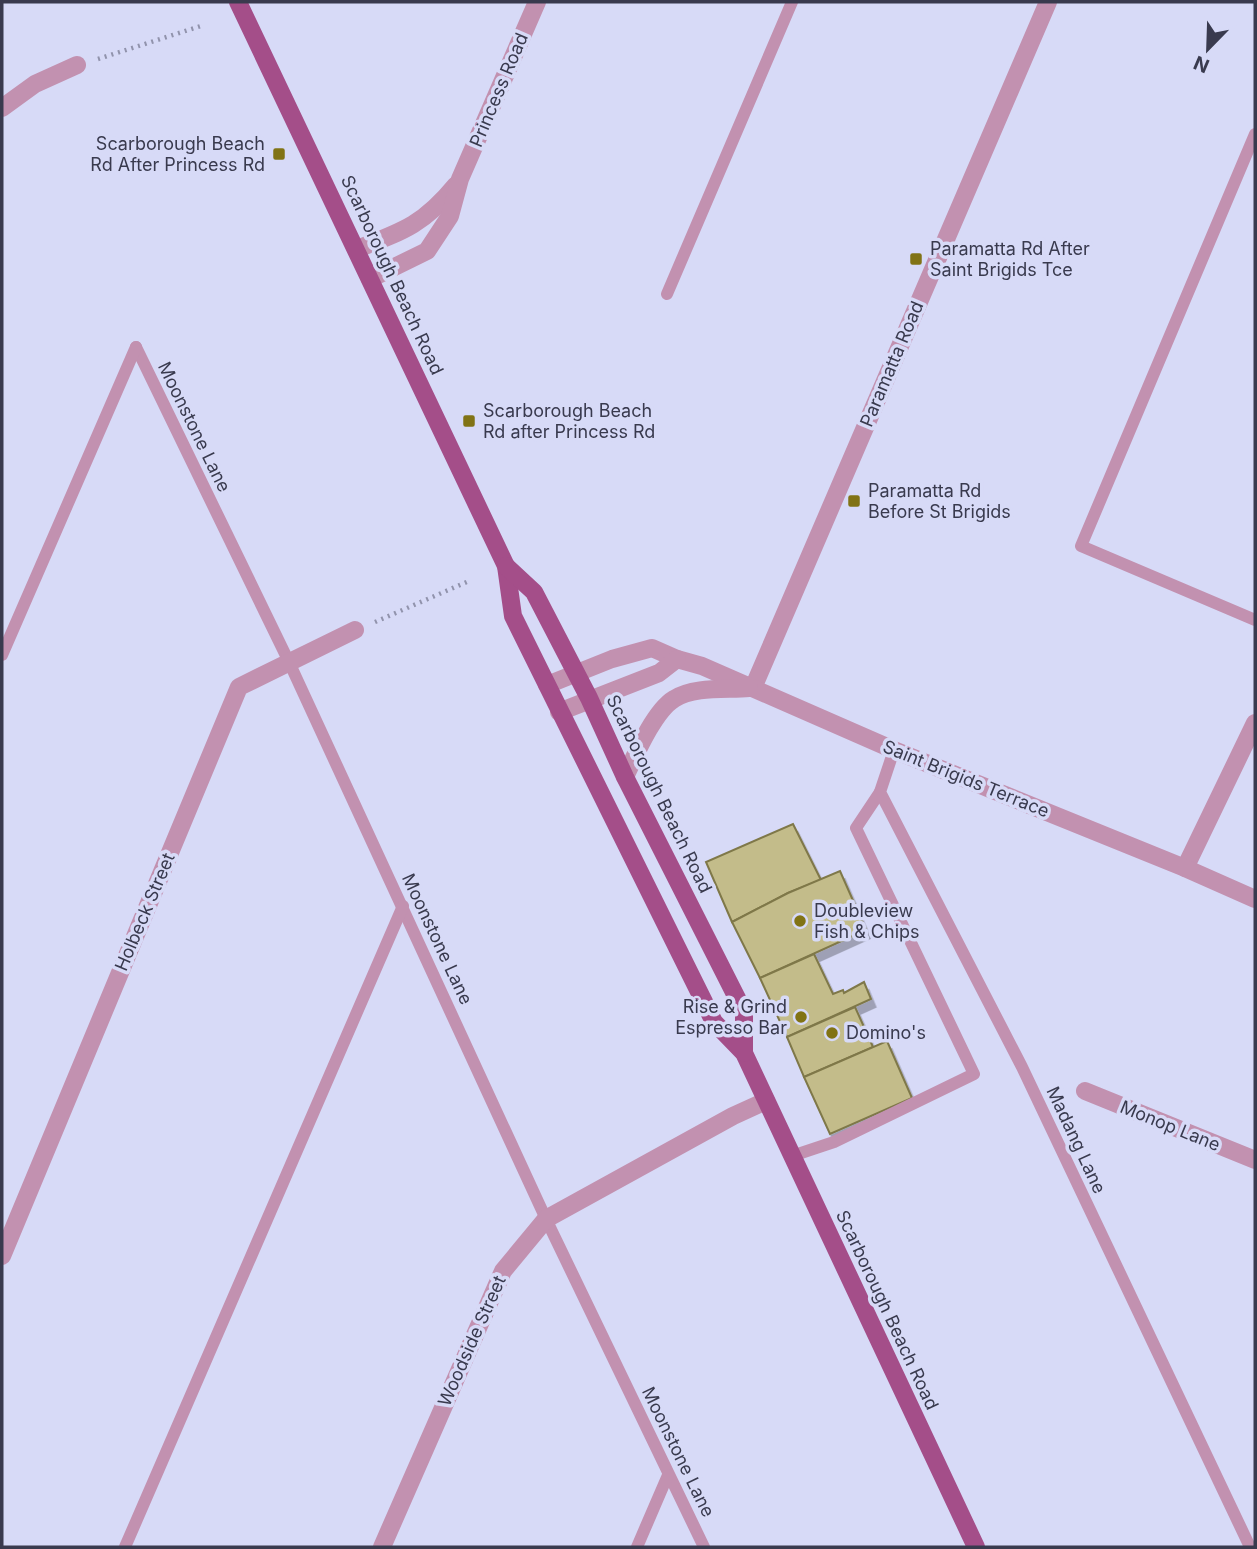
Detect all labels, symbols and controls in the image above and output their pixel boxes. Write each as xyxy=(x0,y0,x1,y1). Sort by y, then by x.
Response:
north arrow xyxy=(1173,14,1243,84)
street label: Princess Road xyxy=(465,30,532,150)
text: N xyxy=(1190,51,1213,78)
place label: Scarborough Beach Rd After Princess Rd xyxy=(90,133,265,175)
marker: Scarborough Beach Rd After Princess Rd xyxy=(271,146,287,162)
street label: Scarborough Beach Road xyxy=(337,172,448,378)
place label: Paramatta Rd After Saint Brigids Tce xyxy=(930,238,1090,280)
marker: Paramatta Rd After Saint Brigids Tce xyxy=(908,251,924,267)
street label: Paramatta Road xyxy=(856,298,927,430)
street label: Moonstone Lane xyxy=(154,358,235,495)
place label: Scarborough Beach Rd after Princess Rd xyxy=(483,400,655,442)
marker: Scarborough Beach Rd after Princess Rd xyxy=(461,413,477,429)
place label: Paramatta Rd Before St Brigids xyxy=(868,480,1011,522)
marker: Paramatta Rd Before St Brigids xyxy=(846,493,862,509)
street label: Scarborough Beach Road xyxy=(602,691,717,896)
street label: Saint Brigids Terrace xyxy=(880,736,1052,821)
street label: Holbeck Street xyxy=(110,850,179,974)
street label: Moonstone Lane xyxy=(398,870,477,1008)
place label: Doubleview Fish & Chips xyxy=(814,900,920,942)
marker: Doubleview Fish & Chips xyxy=(792,913,808,929)
place label: Rise & Grind Espresso Bar xyxy=(675,996,787,1038)
marker: Rise & Grind Espresso Bar xyxy=(793,1009,809,1025)
place label: Domino's xyxy=(846,1022,926,1043)
marker: Domino's xyxy=(824,1025,840,1041)
street label: Madang Lane xyxy=(1042,1083,1110,1197)
street label: Monop Lane xyxy=(1117,1096,1223,1155)
street label: Scarborough Beach Road xyxy=(832,1207,943,1413)
street label: Woodside Street xyxy=(433,1272,510,1409)
street label: Moonstone Lane xyxy=(638,1383,719,1520)

